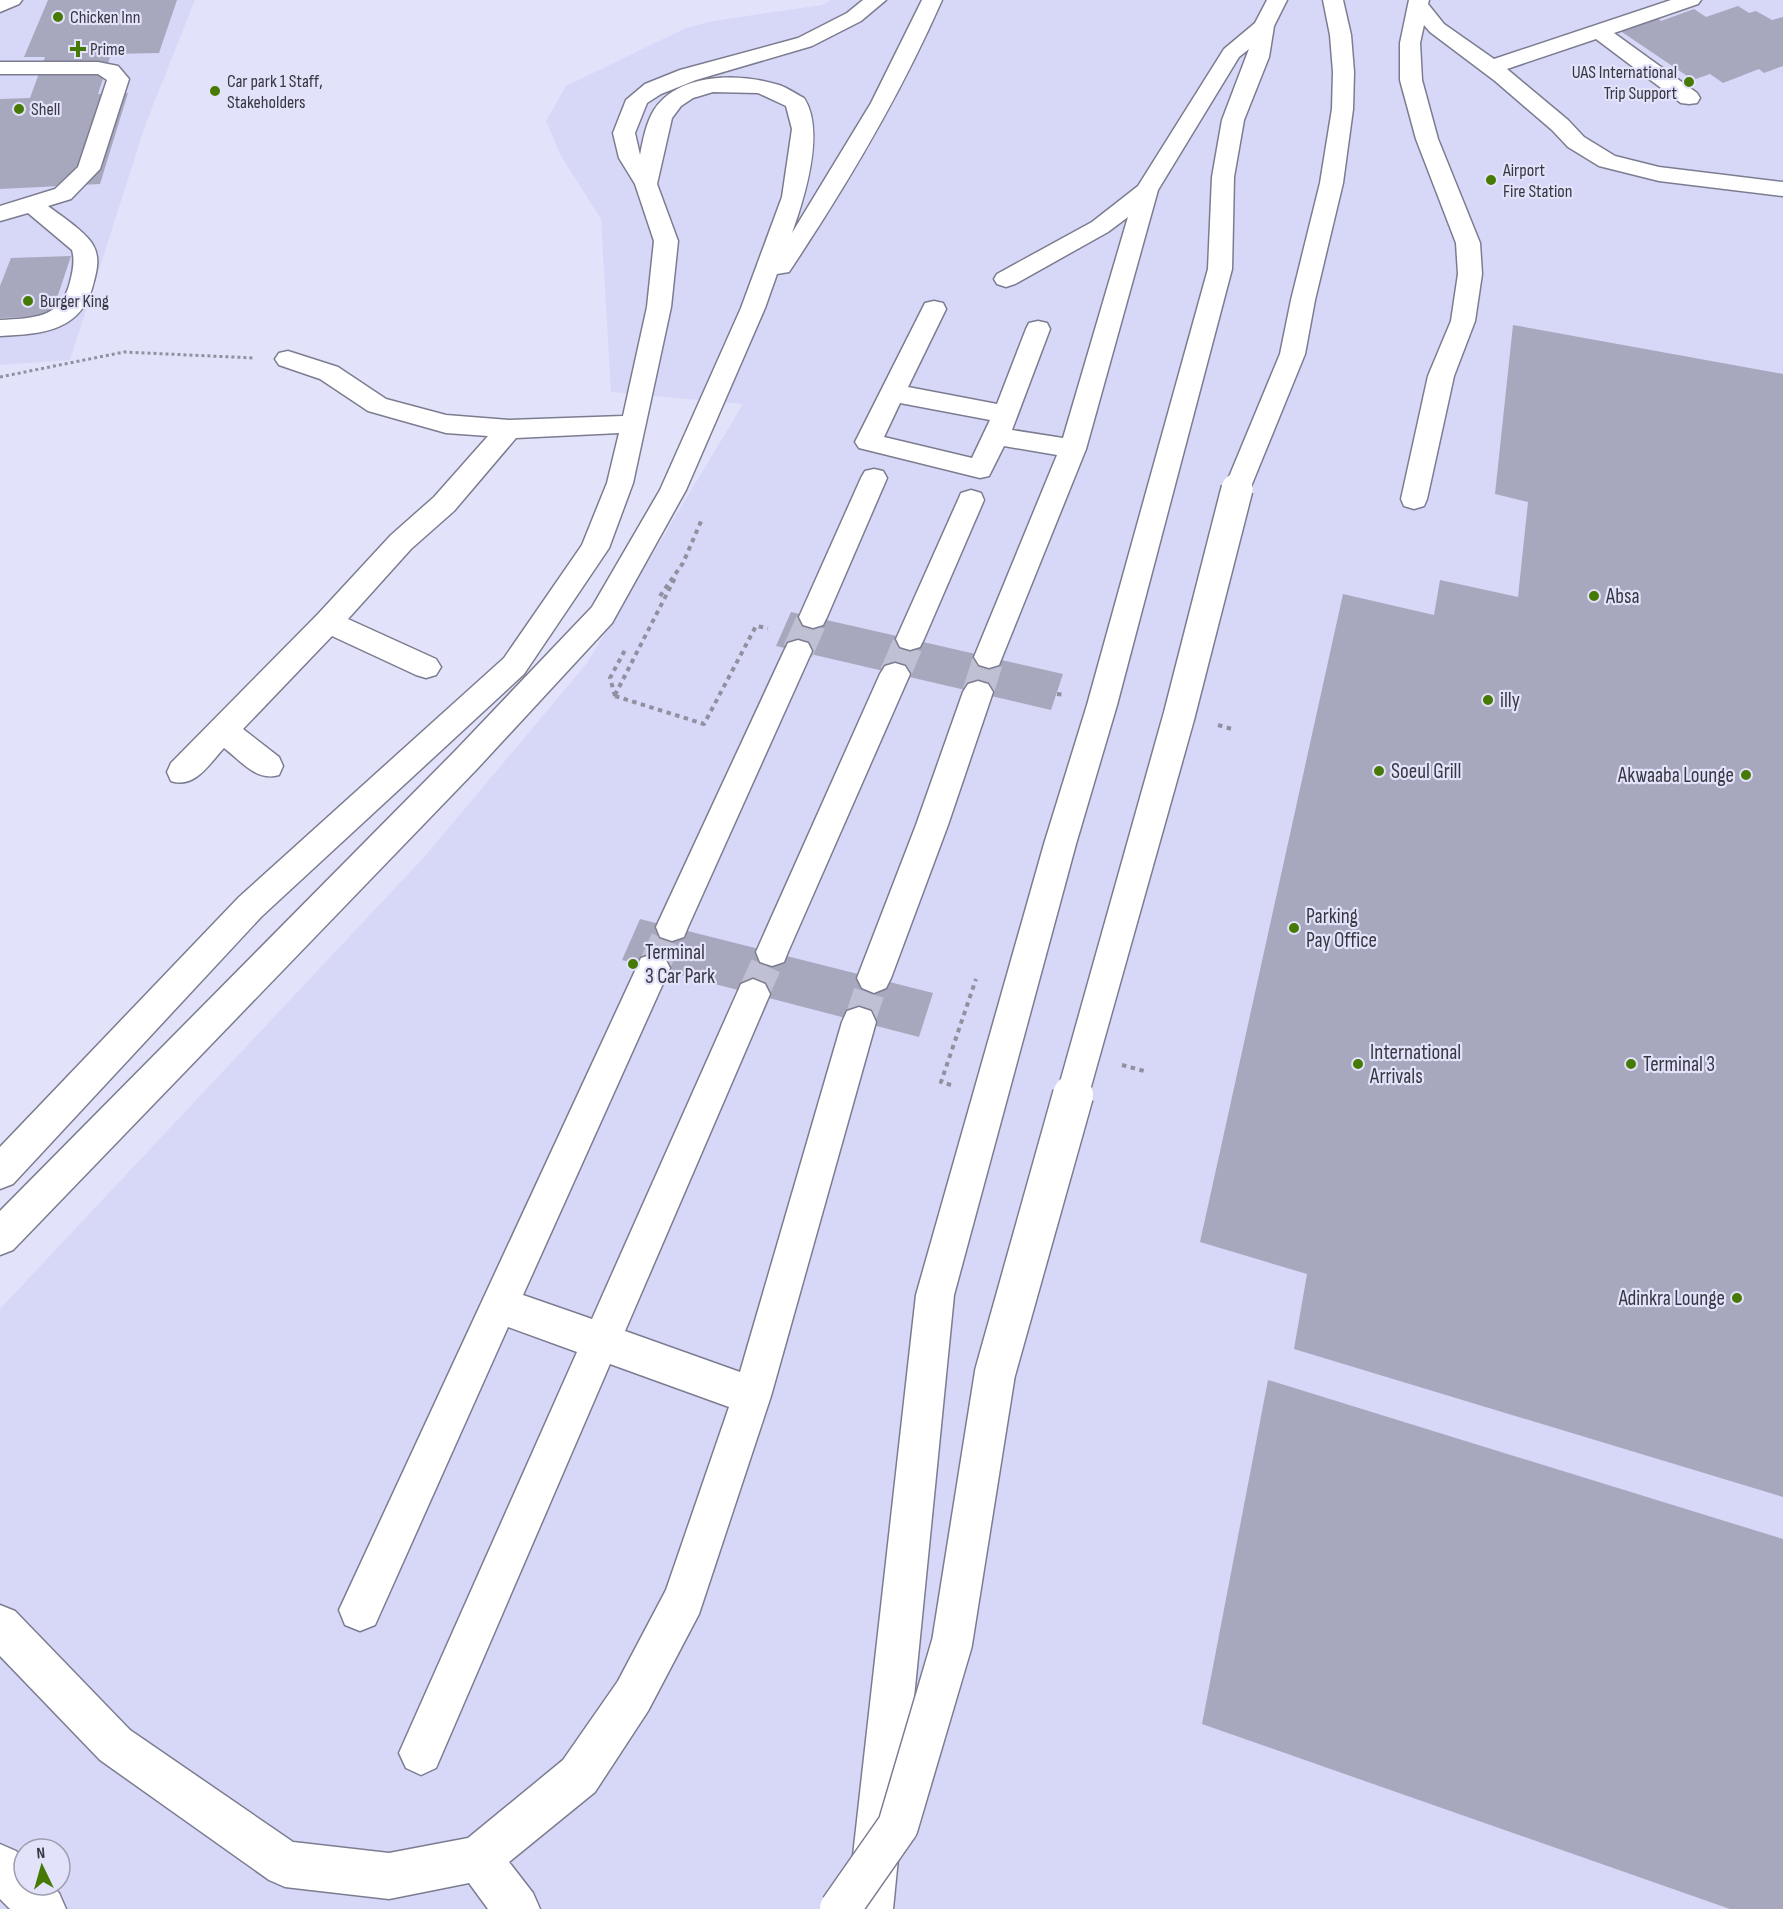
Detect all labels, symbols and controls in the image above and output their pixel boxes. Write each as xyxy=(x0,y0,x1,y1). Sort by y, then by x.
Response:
place label: Chicken Inn xyxy=(70,7,140,28)
marker: Chicken Inn xyxy=(51,10,65,24)
place label: Prime xyxy=(90,39,125,60)
marker: Prime xyxy=(71,42,85,56)
place label: UAS International Trip Support xyxy=(1572,62,1678,104)
place label: Car park 1 Staff, Stakeholders xyxy=(227,71,323,113)
marker: UAS International Trip Support xyxy=(1682,75,1696,89)
marker: Car park 1 Staff, Stakeholders xyxy=(208,84,222,98)
place label: Shell xyxy=(31,99,60,120)
marker: Shell xyxy=(12,102,26,116)
place label: Airport Fire Station xyxy=(1502,160,1572,202)
marker: Airport Fire Station xyxy=(1484,173,1498,187)
place label: Burger King xyxy=(40,291,109,312)
marker: Burger King xyxy=(21,294,35,308)
place label: Absa xyxy=(1605,584,1640,609)
marker: Absa xyxy=(1587,589,1601,603)
place label: illy xyxy=(1500,688,1520,713)
marker: illy xyxy=(1481,693,1495,707)
place label: Soeul Grill xyxy=(1391,759,1461,784)
place label: Akwaaba Lounge xyxy=(1617,763,1734,788)
marker: Soeul Grill xyxy=(1372,764,1386,778)
marker: Akwaaba Lounge xyxy=(1739,768,1753,782)
place label: Parking Pay Office xyxy=(1306,904,1377,953)
marker: Parking Pay Office xyxy=(1287,921,1301,935)
place label: Terminal 3 Car Park xyxy=(645,940,715,989)
marker: Terminal 3 Car Park xyxy=(626,957,640,971)
place label: International Arrivals xyxy=(1369,1040,1461,1089)
place label: Terminal 3 xyxy=(1643,1052,1715,1077)
marker: International Arrivals xyxy=(1351,1057,1365,1071)
marker: Terminal 3 xyxy=(1624,1057,1638,1071)
place label: Adinkra Lounge xyxy=(1618,1286,1725,1311)
marker: Adinkra Lounge xyxy=(1730,1291,1744,1305)
north arrow xyxy=(12,1837,72,1897)
text: N xyxy=(36,1844,46,1863)

